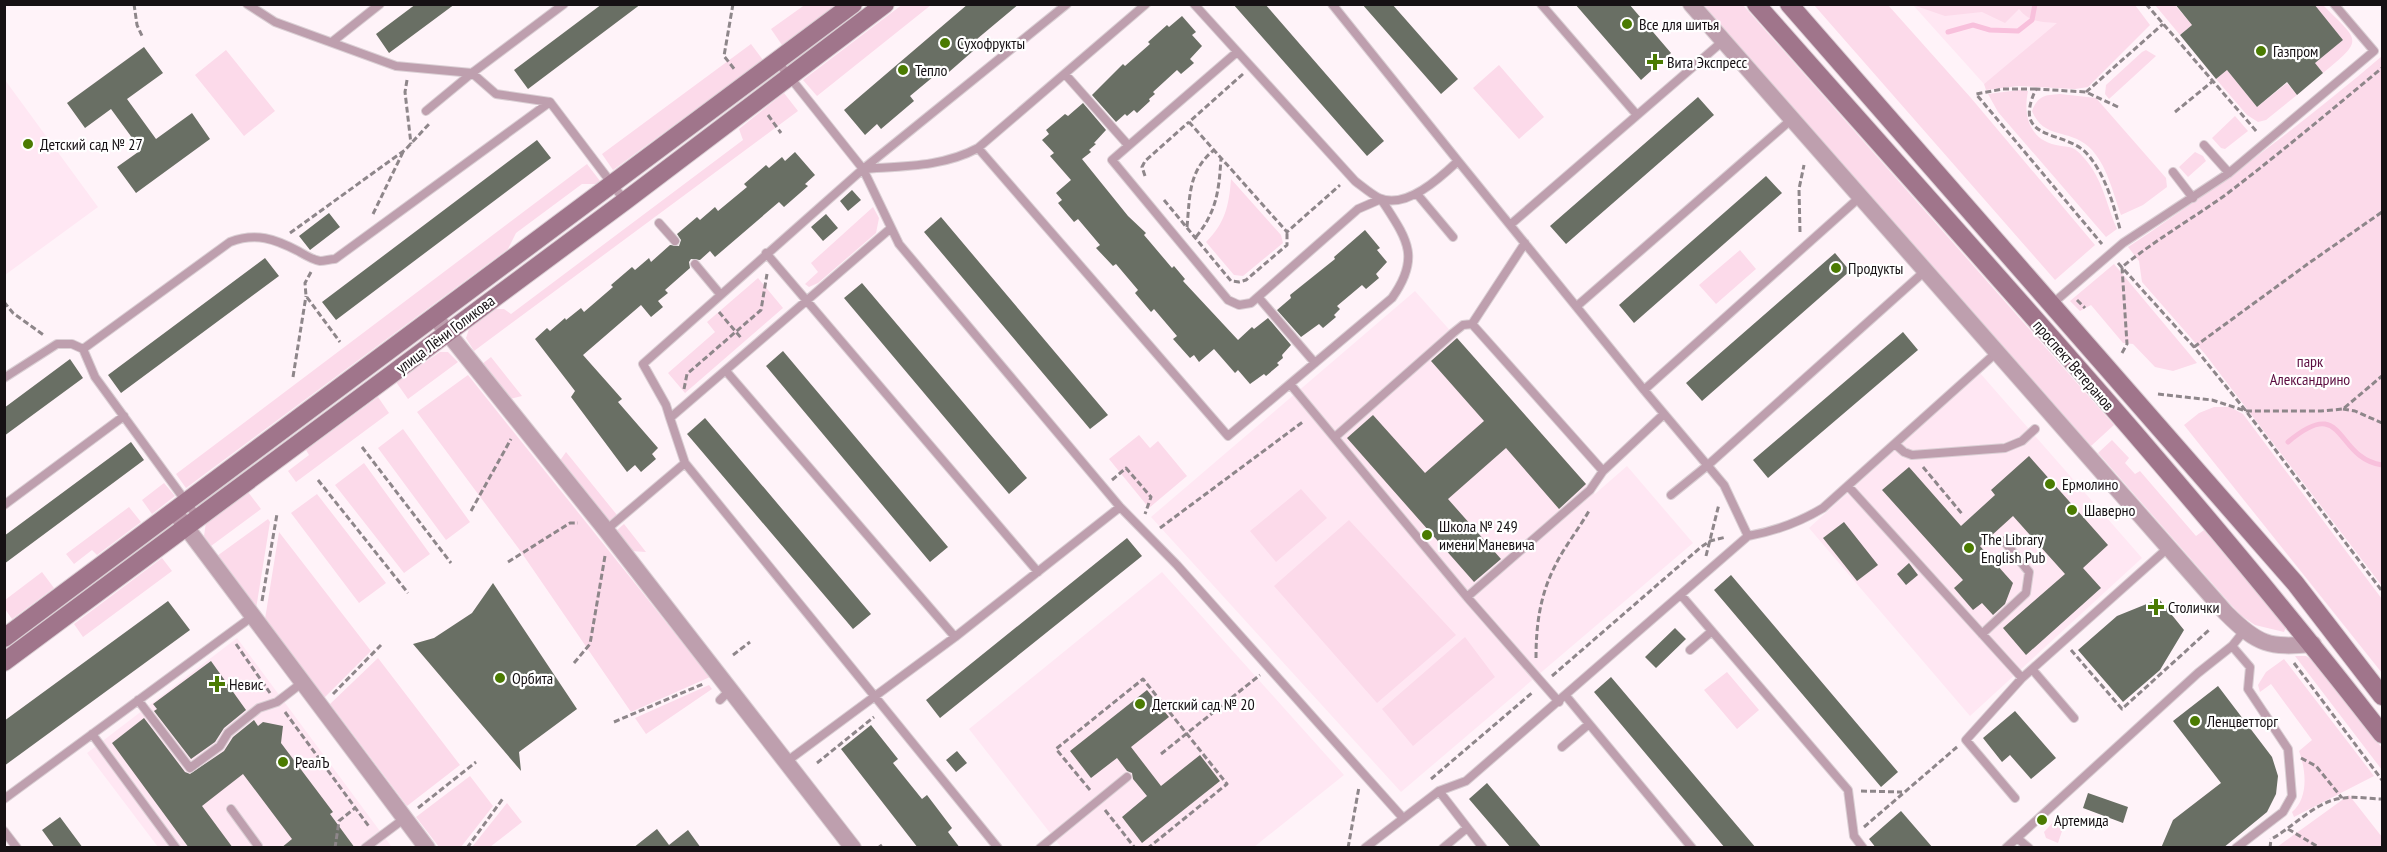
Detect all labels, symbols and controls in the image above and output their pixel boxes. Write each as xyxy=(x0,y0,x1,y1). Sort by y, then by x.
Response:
place label: Все для шитья xyxy=(1639,14,1719,34)
marker: Все для шитья xyxy=(1620,17,1634,31)
place label: Сухофрукты xyxy=(957,33,1025,53)
marker: Сухофрукты xyxy=(938,36,952,50)
place label: Газпром xyxy=(2273,41,2318,61)
marker: Газпром xyxy=(2254,44,2268,58)
place label: Вита Экспресс xyxy=(1667,52,1747,72)
marker: Вита Экспресс xyxy=(1648,55,1662,69)
place label: Тепло xyxy=(915,60,948,80)
marker: Тепло xyxy=(896,63,910,77)
place label: Детский сад № 27 xyxy=(40,134,143,154)
marker: Детский сад № 27 xyxy=(21,137,35,151)
place label: Продукты xyxy=(1848,258,1903,278)
marker: Продукты xyxy=(1829,261,1843,275)
street label: улица Лёни Голикова xyxy=(392,290,498,378)
street label: проспект Ветеранов xyxy=(2029,316,2119,414)
park label: парк Александрино xyxy=(2270,351,2350,389)
place label: Ермолино xyxy=(2062,474,2119,494)
marker: Ермолино xyxy=(2043,477,2057,491)
place label: Шаверно xyxy=(2084,500,2136,520)
marker: Шаверно xyxy=(2065,503,2079,517)
place label: Школа № 249 имени Маневича xyxy=(1439,516,1535,554)
marker: Школа № 249 имени Маневича xyxy=(1420,528,1434,542)
place label: The Library English Pub xyxy=(1981,529,2046,567)
marker: The Library English Pub xyxy=(1962,541,1976,555)
place label: Столички xyxy=(2168,597,2219,617)
marker: Столички xyxy=(2149,600,2163,614)
place label: Орбита xyxy=(512,668,553,688)
marker: Орбита xyxy=(493,671,507,685)
place label: Невис xyxy=(229,674,264,694)
marker: Невис xyxy=(210,677,224,691)
place label: Детский сад № 20 xyxy=(1152,694,1255,714)
marker: Детский сад № 20 xyxy=(1133,697,1147,711)
place label: Ленцветторг xyxy=(2206,711,2278,731)
marker: Ленцветторг xyxy=(2188,714,2202,728)
place label: РеалЪ xyxy=(295,752,329,772)
marker: РеалЪ xyxy=(276,755,290,769)
place label: Артемида xyxy=(2054,810,2109,830)
marker: Артемида xyxy=(2035,813,2049,827)

